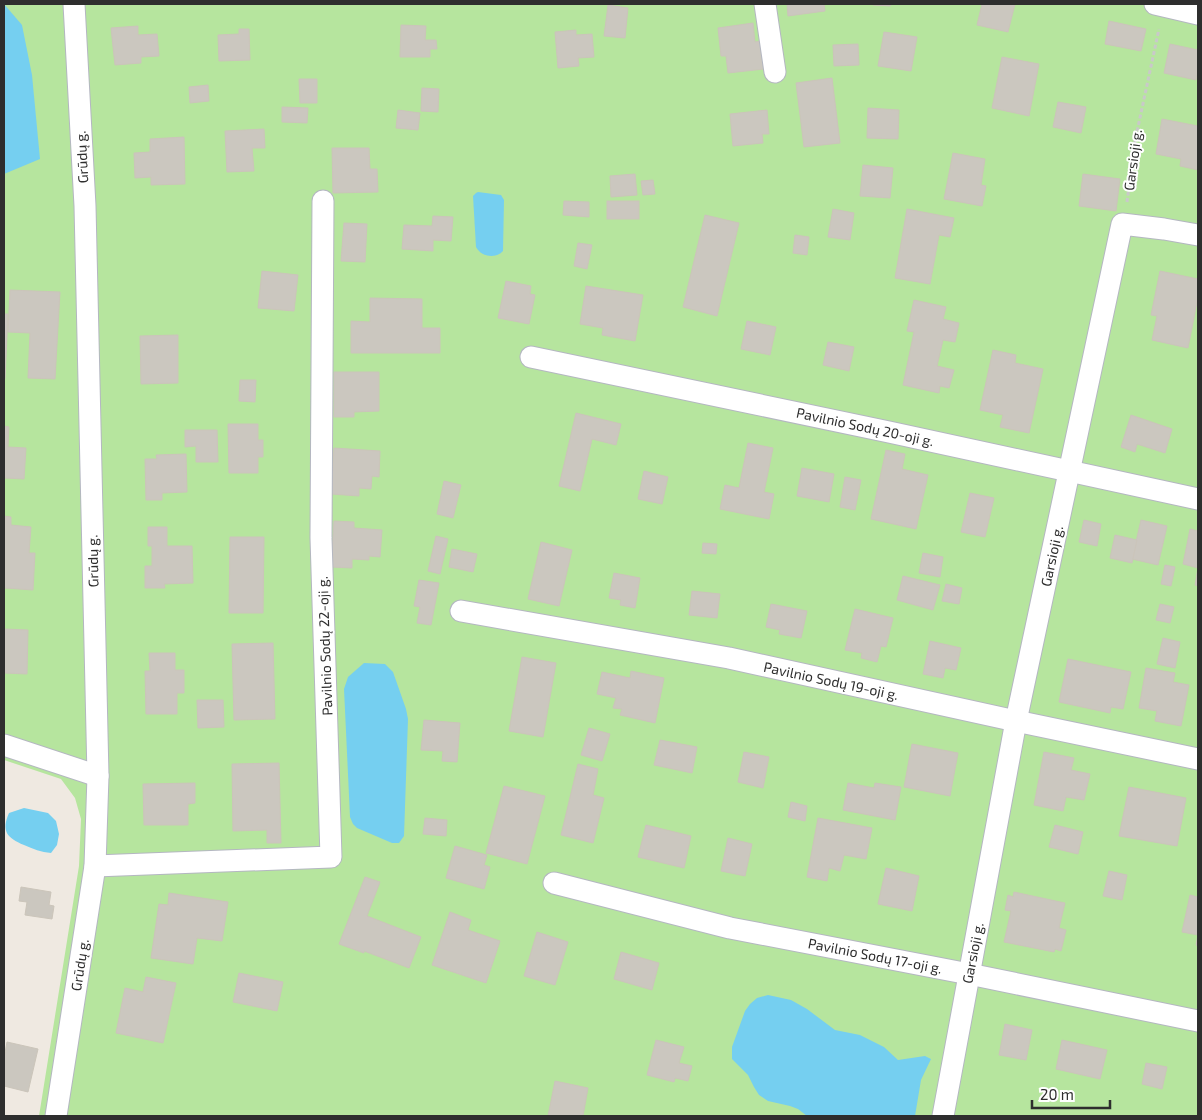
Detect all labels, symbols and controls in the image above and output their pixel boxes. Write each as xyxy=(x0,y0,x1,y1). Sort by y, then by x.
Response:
street label: Garsioji g. xyxy=(1120,128,1145,192)
street label: Grūdų g. xyxy=(72,130,91,184)
street label: Pavilnio Sodų 20-oji g. xyxy=(795,404,935,449)
street label: Garsioji g. xyxy=(1037,524,1066,588)
street label: Grūdų g. xyxy=(84,535,101,587)
street label: Pavilnio Sodų 22-oji g. xyxy=(314,576,335,716)
street label: Pavilnio Sodų 19-oji g. xyxy=(762,658,900,703)
street label: Garsioji g. xyxy=(958,921,987,985)
street label: Pavilnio Sodų 17-oji g. xyxy=(807,934,944,977)
street label: Grūdų g. xyxy=(67,938,92,992)
scale bar xyxy=(1032,1078,1110,1110)
text: 20 m xyxy=(1040,1085,1074,1103)

